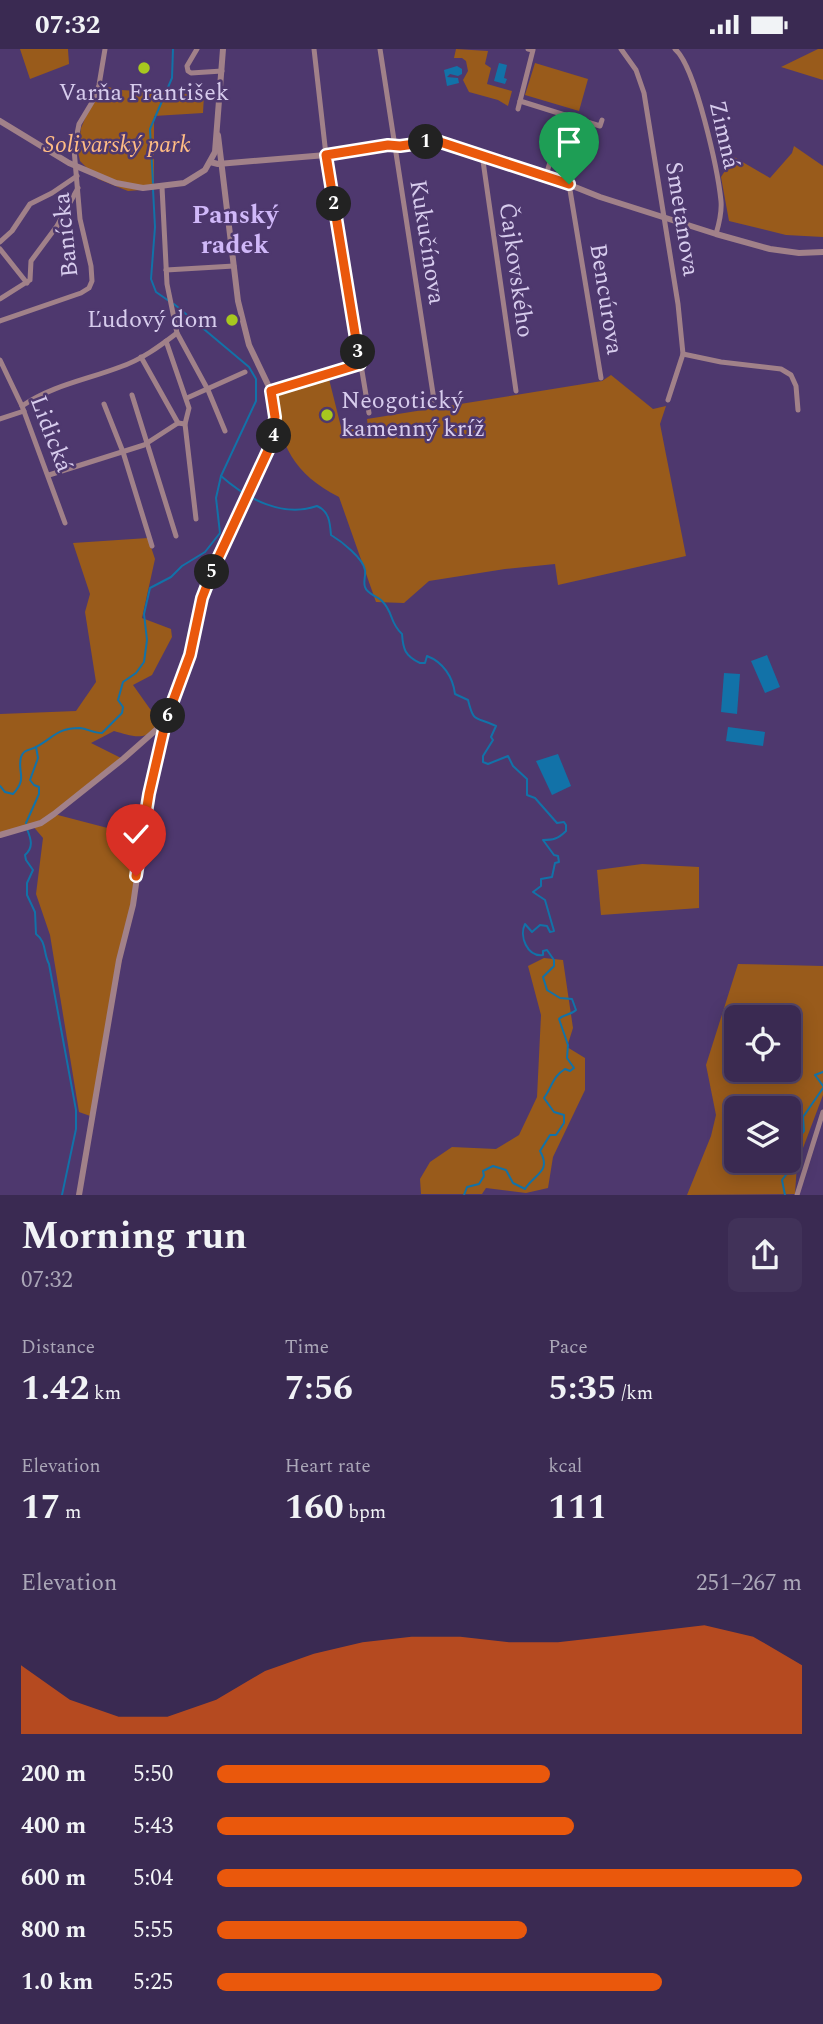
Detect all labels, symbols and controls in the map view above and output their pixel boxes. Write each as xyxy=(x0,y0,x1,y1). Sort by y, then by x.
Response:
text: 07:32 xyxy=(35,5,100,45)
marker: Varňa František xyxy=(136,60,152,76)
place label: Varňa František xyxy=(59,75,229,111)
street label: Zimná xyxy=(699,97,749,173)
pin xyxy=(539,112,599,184)
icon: arrive xyxy=(550,123,588,161)
pin: 1 xyxy=(408,125,444,159)
park label: Solivarský park xyxy=(43,127,191,163)
text: 1 xyxy=(420,127,431,156)
street label: Smetanova xyxy=(655,159,709,279)
street label: Kukučínova xyxy=(399,177,455,307)
pin: 2 xyxy=(316,187,352,221)
text: 2 xyxy=(328,189,339,218)
street label: Banícka xyxy=(44,191,88,279)
district label: Panský radek xyxy=(192,195,280,265)
street label: Čajkovského xyxy=(489,200,543,340)
street label: Bencúrova xyxy=(579,241,633,358)
place label: Ľudový dom xyxy=(87,302,218,338)
marker: Ľudový dom xyxy=(224,312,240,328)
pin: 3 xyxy=(340,335,376,369)
text: 3 xyxy=(352,337,363,366)
place label: Neogotický kamenný kríž xyxy=(341,383,485,447)
street label: Lidická xyxy=(20,390,82,478)
marker: Neogotický kamenný kríž xyxy=(319,407,335,423)
pin: 4 xyxy=(256,419,292,453)
text: 4 xyxy=(268,421,279,450)
pin: 5 xyxy=(194,554,230,589)
text: 5 xyxy=(206,557,217,586)
pin: 6 xyxy=(150,699,186,733)
text: 6 xyxy=(162,701,173,730)
pin xyxy=(106,804,166,876)
icon: check xyxy=(117,815,155,853)
map controls xyxy=(724,1005,801,1173)
button: locate xyxy=(724,1005,801,1082)
button: layers xyxy=(724,1096,801,1173)
text: Morning run xyxy=(21,1208,247,1266)
button: share xyxy=(728,1218,802,1292)
text: 07:32 xyxy=(21,1263,73,1298)
text: Distance xyxy=(21,1333,95,1362)
text: Time xyxy=(285,1333,329,1362)
text: Pace xyxy=(548,1333,588,1362)
text: 1.42 xyxy=(21,1362,89,1415)
text: 7:56 xyxy=(285,1362,353,1415)
text: 5:35 xyxy=(548,1362,617,1415)
text: km xyxy=(89,1379,121,1408)
text: /km xyxy=(617,1379,653,1408)
text: Elevation xyxy=(21,1452,101,1481)
text: Heart rate xyxy=(285,1452,371,1481)
text: kcal xyxy=(548,1452,582,1481)
text: 17 xyxy=(21,1481,60,1534)
text: 160 xyxy=(285,1481,344,1534)
text: 111 xyxy=(548,1481,607,1534)
text: m xyxy=(60,1498,81,1527)
text: bpm xyxy=(344,1498,386,1527)
text: Elevation xyxy=(21,1566,117,1601)
text: 251–267 m xyxy=(696,1566,802,1601)
text: 200 m xyxy=(21,1757,86,1792)
text: 5:50 xyxy=(133,1757,173,1792)
text: 400 m xyxy=(21,1809,86,1844)
text: 5:43 xyxy=(133,1809,173,1844)
text: 600 m xyxy=(21,1861,86,1896)
text: 5:04 xyxy=(133,1861,173,1896)
text: 800 m xyxy=(21,1913,86,1948)
text: 5:55 xyxy=(133,1913,173,1948)
text: 1.0 km xyxy=(21,1965,93,2000)
text: 5:25 xyxy=(133,1965,173,2000)

